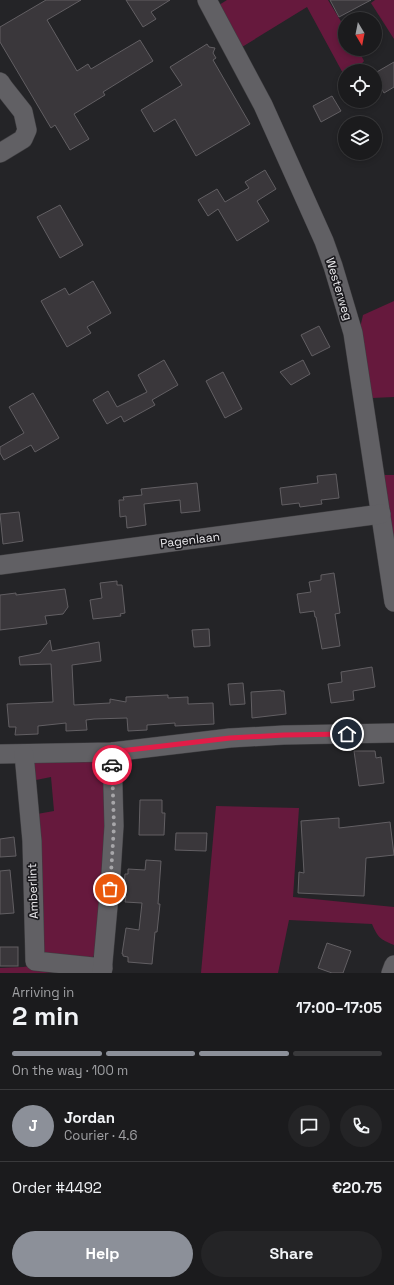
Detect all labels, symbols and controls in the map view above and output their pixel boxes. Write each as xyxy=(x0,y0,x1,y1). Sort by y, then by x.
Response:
north arrow xyxy=(338,12,382,56)
map controls xyxy=(338,12,382,160)
button: locate xyxy=(338,64,382,108)
button: layers xyxy=(338,116,382,160)
street label: Westerweg xyxy=(322,256,356,322)
street label: Pagenlaan xyxy=(159,528,221,552)
pin xyxy=(330,717,364,751)
icon: home xyxy=(336,723,358,745)
courier xyxy=(92,745,132,785)
icon: car xyxy=(101,754,123,776)
street label: Amberlint xyxy=(24,863,42,919)
pin xyxy=(93,872,127,906)
icon: bag xyxy=(99,878,121,900)
text: Arriving in xyxy=(12,984,74,1001)
text: 17:00–17:05 xyxy=(296,998,382,1017)
text: 2 min xyxy=(12,999,79,1033)
text: On the way · 100 m xyxy=(12,1062,128,1079)
button: chat xyxy=(288,1105,330,1147)
button: phone xyxy=(340,1105,382,1147)
text: Jordan xyxy=(64,1108,115,1127)
text: J xyxy=(28,1116,38,1135)
text: Courier · 4.6 xyxy=(64,1127,137,1144)
text: Order #4492 xyxy=(12,1178,102,1197)
text: €20.75 xyxy=(332,1178,382,1197)
button: Help xyxy=(12,1231,193,1277)
button: Share xyxy=(201,1231,382,1277)

